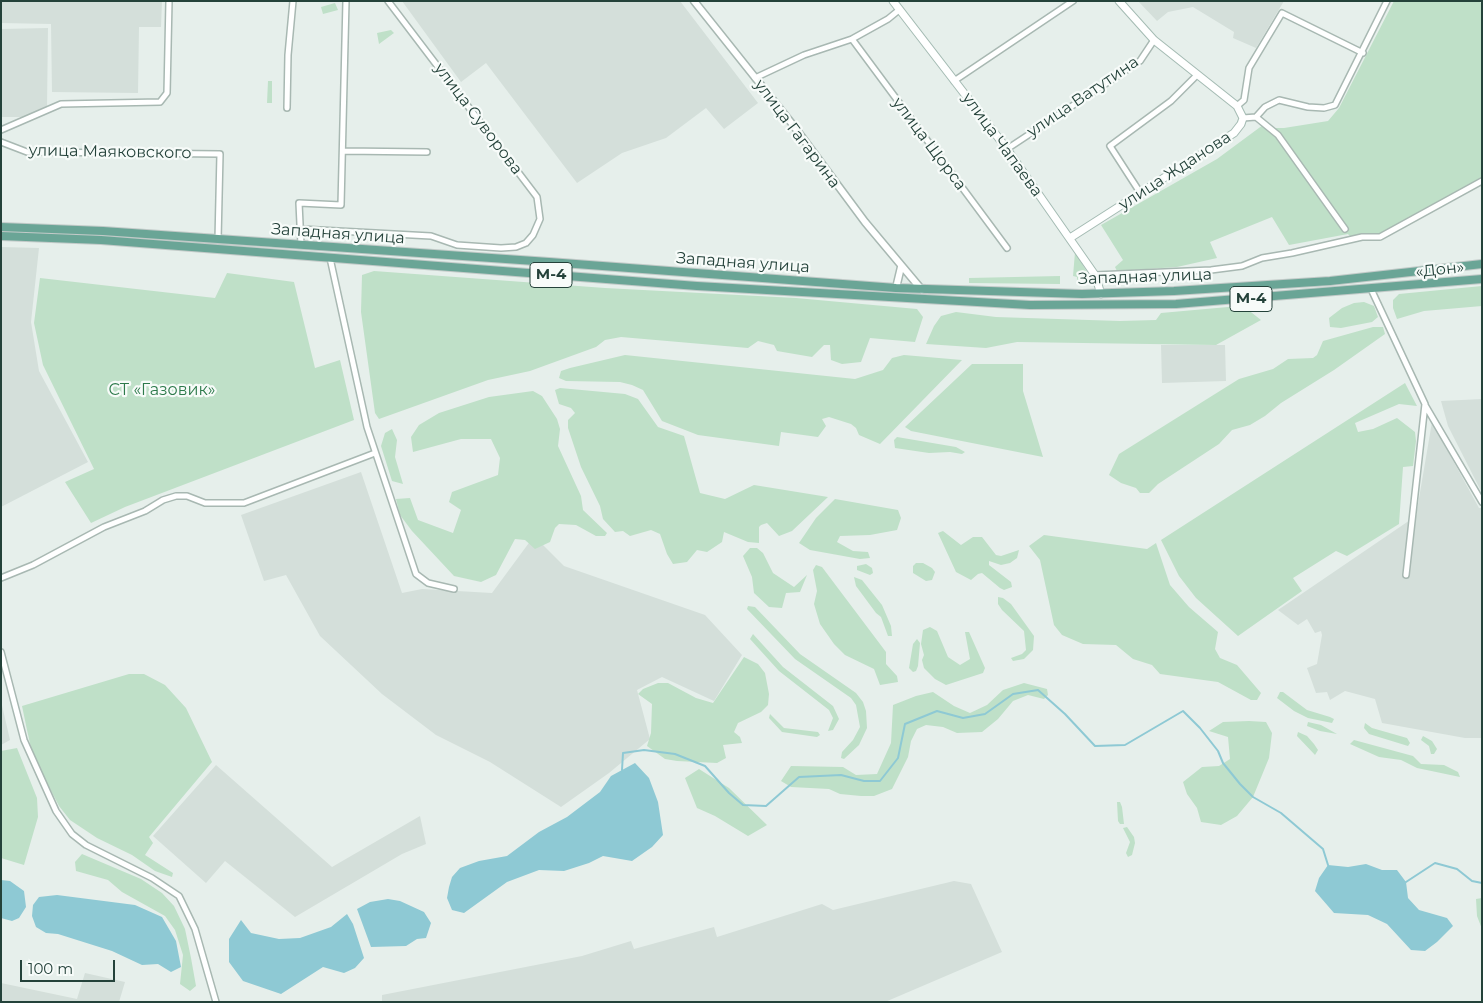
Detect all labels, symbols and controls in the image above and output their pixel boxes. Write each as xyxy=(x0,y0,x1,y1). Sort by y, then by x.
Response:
street label: улица Ватутина xyxy=(1023,53,1143,141)
street label: улица Суворова xyxy=(430,59,526,179)
street label: улица Гагарина xyxy=(750,76,844,192)
street label: улица Чапаева xyxy=(958,89,1046,201)
street label: улица Щорса xyxy=(888,94,970,194)
street label: улица Жданова xyxy=(1115,128,1235,214)
street label: улица Маяковского xyxy=(28,141,192,163)
street label: Западная улица xyxy=(271,220,405,248)
street label: Западная улица xyxy=(676,249,810,277)
street label: «Дон» xyxy=(1415,258,1465,282)
road number: М-4 xyxy=(530,262,572,288)
street label: Западная улица xyxy=(1078,265,1212,289)
road number: М-4 xyxy=(1230,286,1272,312)
park label: СТ «Газовик» xyxy=(109,380,215,400)
scale bar xyxy=(22,950,118,982)
text: 100 m xyxy=(28,959,73,978)

